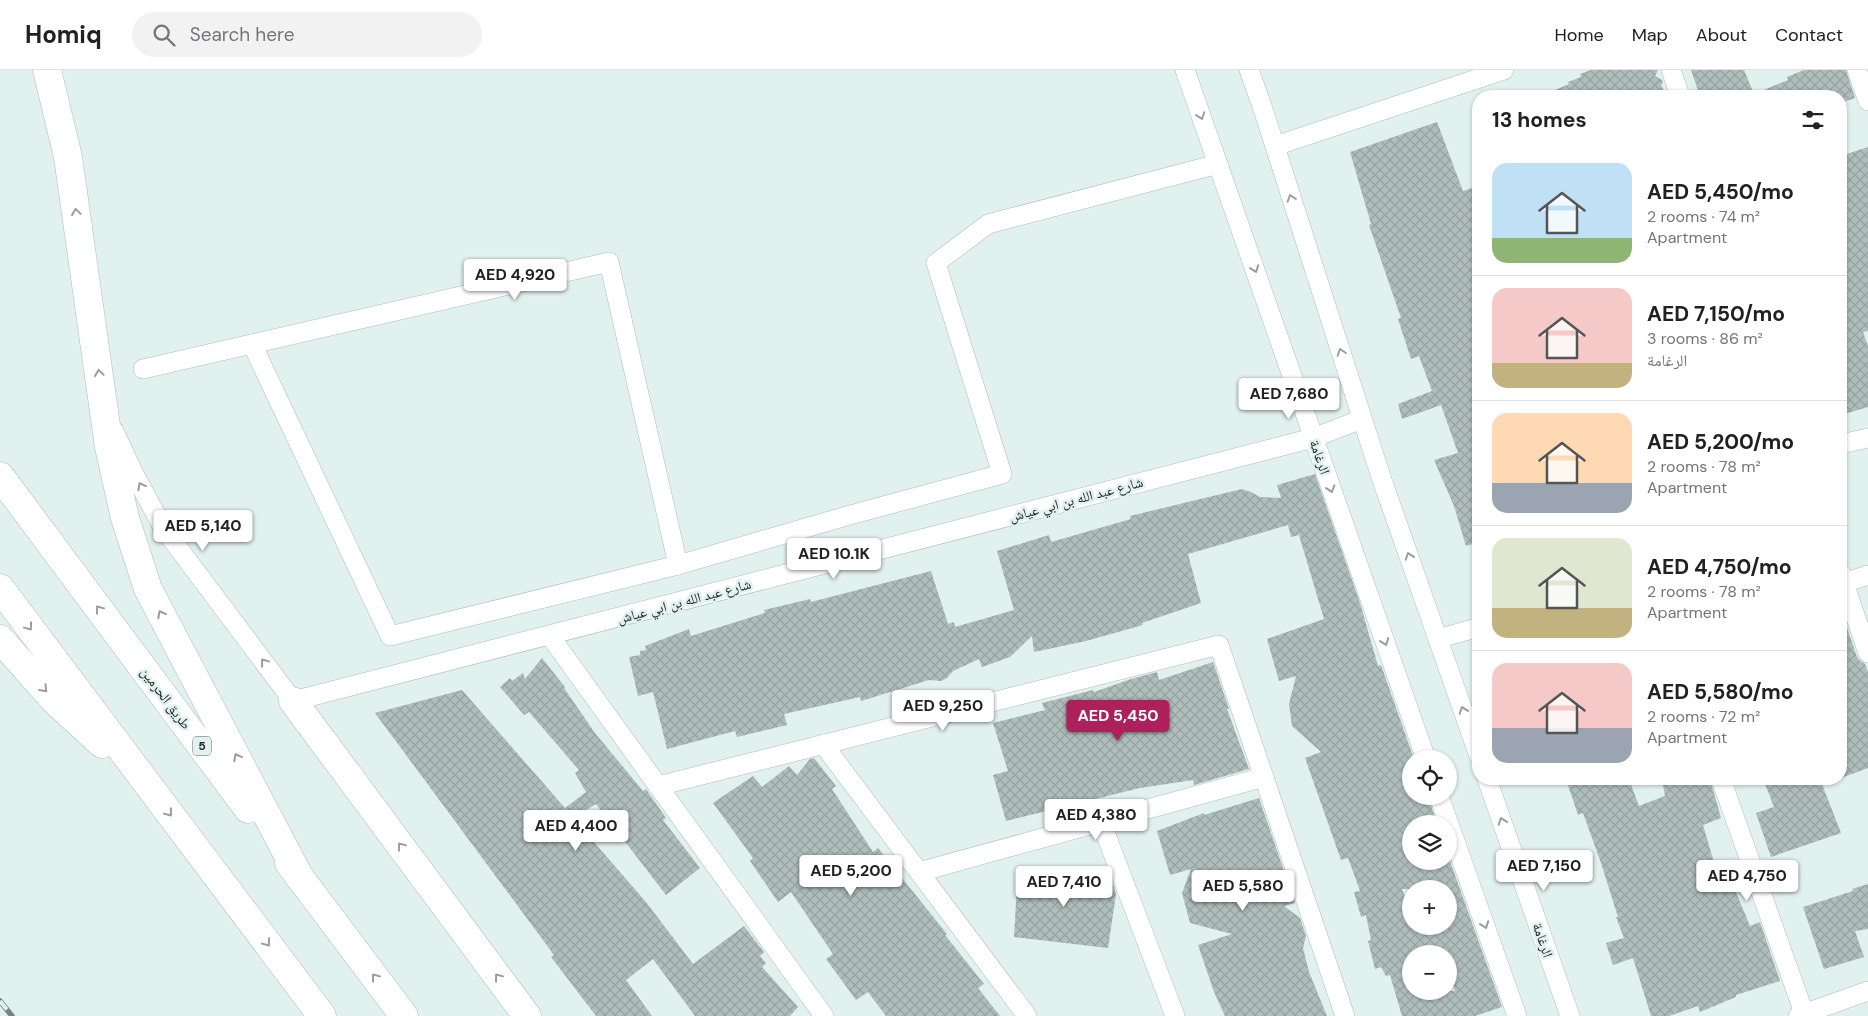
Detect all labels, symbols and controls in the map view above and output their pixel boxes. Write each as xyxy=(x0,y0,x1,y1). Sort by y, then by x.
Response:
search box xyxy=(132,12,482,57)
text: Homiq xyxy=(25,19,102,50)
icon: search xyxy=(150,21,178,49)
text: Search here xyxy=(190,22,295,47)
text: Home xyxy=(1554,23,1604,47)
text: Map xyxy=(1632,23,1668,47)
text: About xyxy=(1696,23,1747,47)
text: Contact xyxy=(1775,23,1843,47)
text: 13 homes xyxy=(1492,106,1587,134)
icon: filters xyxy=(1799,106,1827,134)
one-way arrow xyxy=(1195,111,1205,120)
text: AED 5,450/mo xyxy=(1647,178,1794,206)
icon: home xyxy=(1532,183,1592,243)
one-way arrow xyxy=(1287,194,1297,202)
text: 2 rooms · 74 m² xyxy=(1647,206,1760,227)
one-way arrow xyxy=(71,208,82,216)
text: Apartment xyxy=(1647,227,1727,248)
pin: AED 4,920 xyxy=(458,258,572,301)
text: AED 4,920 xyxy=(475,264,555,285)
one-way arrow xyxy=(1249,264,1259,273)
text: AED 7,150/mo xyxy=(1647,300,1785,328)
icon: home xyxy=(1532,308,1592,368)
text: 3 rooms · 86 m² xyxy=(1647,328,1763,349)
one-way arrow xyxy=(1337,349,1347,357)
text: الرغامة xyxy=(1647,350,1687,371)
one-way arrow xyxy=(94,369,105,377)
pin: AED 7,680 xyxy=(1232,378,1346,420)
text: AED 7,680 xyxy=(1249,383,1329,404)
text: AED 5,200/mo xyxy=(1647,428,1794,456)
icon: home xyxy=(1532,433,1592,493)
street label: الرغامة xyxy=(1306,437,1334,477)
text: 2 rooms · 78 m² xyxy=(1647,456,1761,477)
street label: شارع عبد الله بن ابي عياش xyxy=(1007,472,1146,528)
text: Apartment xyxy=(1647,477,1727,498)
one-way arrow xyxy=(137,482,147,491)
one-way arrow xyxy=(1325,484,1335,493)
pin: AED 5,140 xyxy=(146,510,260,552)
text: AED 5,140 xyxy=(164,515,242,536)
pin: AED 10.1K xyxy=(777,538,891,580)
text: AED 10.1K xyxy=(798,543,870,564)
one-way arrow xyxy=(1405,553,1415,561)
text: AED 4,750/mo xyxy=(1647,553,1792,581)
icon: home xyxy=(1532,558,1592,618)
street label: شارع عبد الله بن ابي عياش xyxy=(615,574,754,630)
text: 2 rooms · 78 m² xyxy=(1647,581,1761,602)
text: Apartment xyxy=(1647,602,1727,623)
one-way arrow xyxy=(96,605,105,615)
one-way arrow xyxy=(157,610,167,619)
one-way arrow xyxy=(24,621,32,630)
one-way arrow xyxy=(1379,638,1389,646)
one-way arrow xyxy=(261,659,269,668)
street label: طريق الحرمين xyxy=(136,663,195,733)
text: AED 5,580/mo xyxy=(1647,678,1794,706)
one-way arrow xyxy=(38,683,47,692)
icon: home xyxy=(1532,683,1592,743)
pin: AED 9,250 xyxy=(886,690,1000,732)
text: AED 9,250 xyxy=(903,695,983,716)
pin: AED 5,450 xyxy=(1061,700,1175,742)
text: AED 5,450 xyxy=(1077,705,1159,726)
one-way arrow xyxy=(1459,706,1469,714)
text: 2 rooms · 72 m² xyxy=(1647,706,1760,727)
text: Apartment xyxy=(1647,727,1727,748)
road number: 5 xyxy=(193,736,211,756)
map controls xyxy=(1402,750,1457,1000)
button: locate xyxy=(1402,750,1457,805)
one-way arrow xyxy=(233,754,243,763)
pin: AED 4,380 xyxy=(1039,798,1153,841)
text: AED 4,380 xyxy=(1055,804,1137,825)
one-way arrow xyxy=(163,807,172,817)
pin: AED 4,400 xyxy=(519,810,633,852)
text: AED 4,400 xyxy=(534,815,618,836)
button: layers xyxy=(1402,815,1457,870)
one-way arrow xyxy=(1498,818,1508,826)
one-way arrow xyxy=(398,842,407,852)
pin: AED 7,150 xyxy=(1487,850,1601,892)
pin: AED 5,200 xyxy=(794,854,908,897)
text: AED 7,150 xyxy=(1507,855,1581,876)
text: AED 5,200 xyxy=(810,860,892,881)
pin: AED 4,750 xyxy=(1690,860,1804,902)
text: AED 4,750 xyxy=(1707,865,1787,886)
pin: AED 7,410 xyxy=(1007,866,1121,908)
pin: AED 5,580 xyxy=(1186,870,1300,912)
text: AED 7,410 xyxy=(1027,871,1101,892)
text: AED 5,580 xyxy=(1203,875,1283,896)
button: + xyxy=(1402,880,1457,935)
one-way arrow xyxy=(1479,920,1489,928)
street label: الرغامة xyxy=(1529,920,1557,960)
one-way arrow xyxy=(261,937,270,947)
button: − xyxy=(1402,945,1457,1000)
one-way arrow xyxy=(372,974,380,983)
one-way arrow xyxy=(495,974,503,983)

